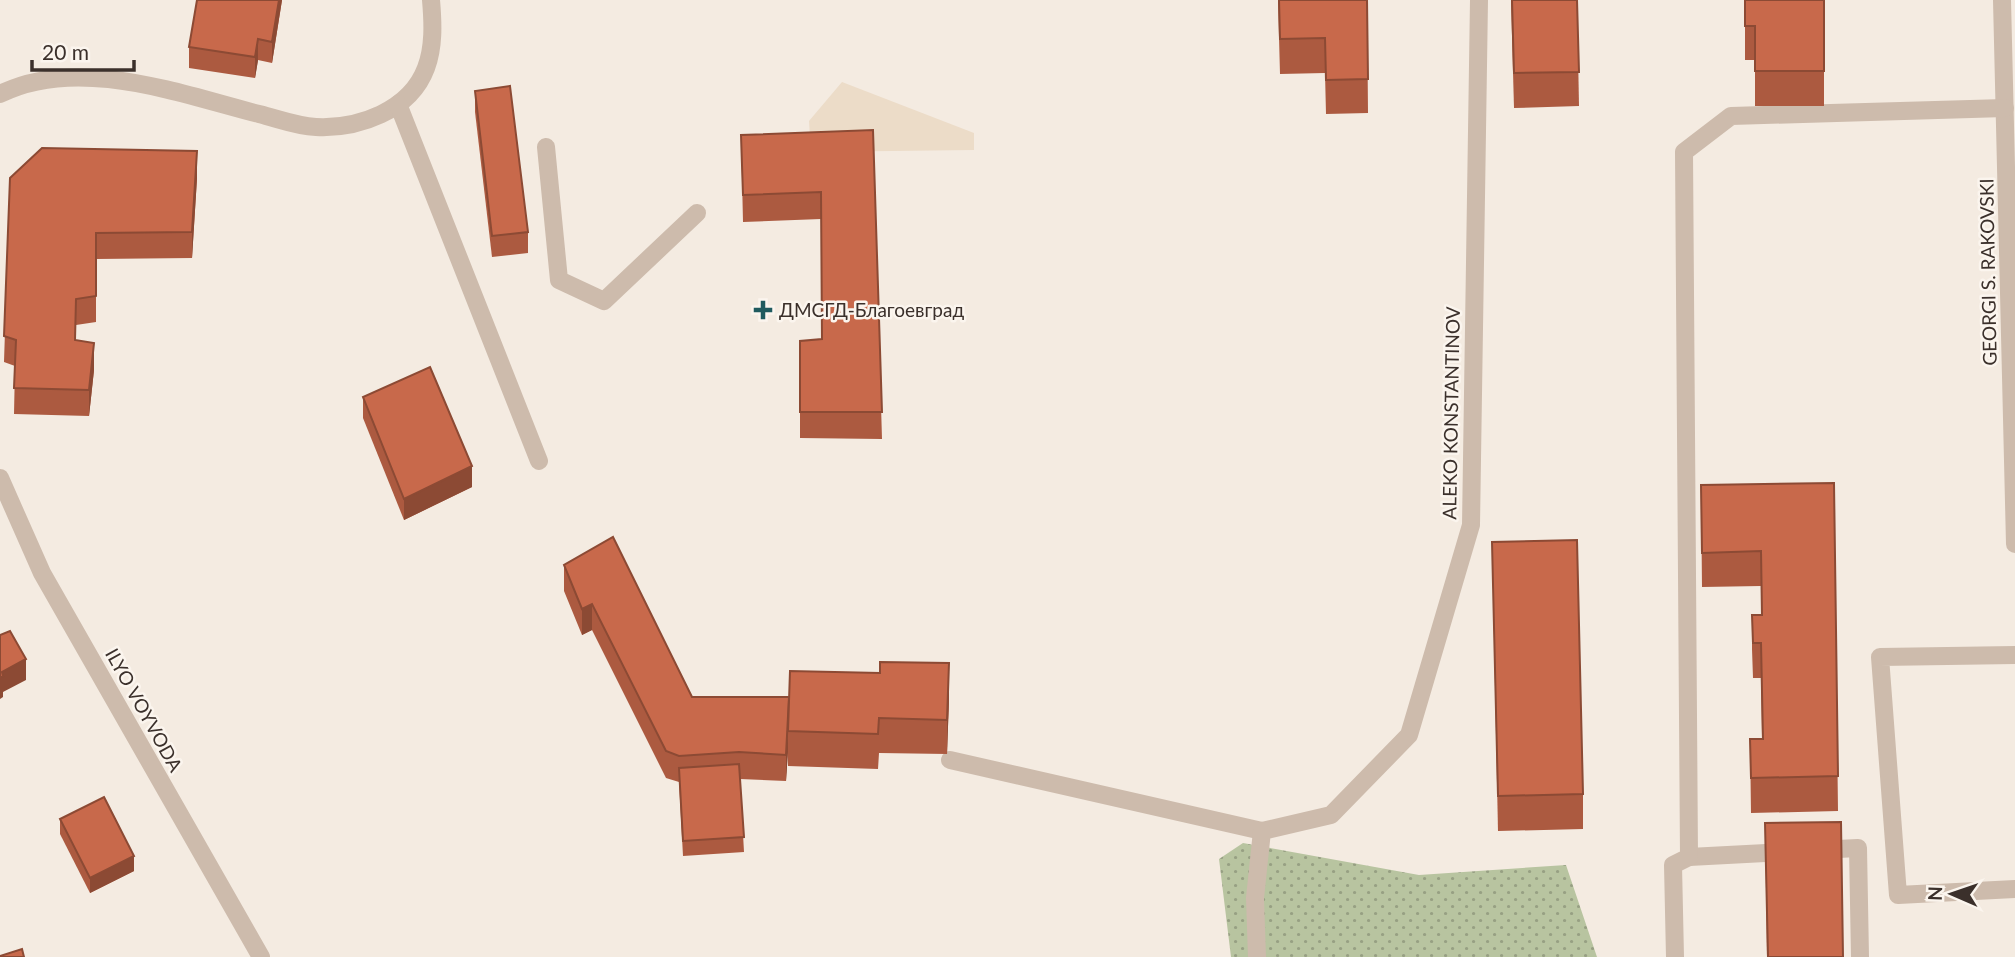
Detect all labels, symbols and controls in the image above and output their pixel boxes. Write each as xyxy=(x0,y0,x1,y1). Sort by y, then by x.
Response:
scale bar xyxy=(32,28,133,72)
text: 20 m xyxy=(42,39,89,64)
street label: GEORGI S. RAKOVSKI xyxy=(1974,178,2001,366)
place label: ДМСГД-Благоевград xyxy=(779,298,964,321)
marker: ДМСГД-Благоевград xyxy=(753,300,773,320)
street label: ALEKO KONSTANTINOV xyxy=(1437,306,1464,520)
street label: ILYO VOYVODA xyxy=(101,644,188,775)
north arrow xyxy=(1917,859,1987,929)
text: N xyxy=(1923,886,1946,901)

